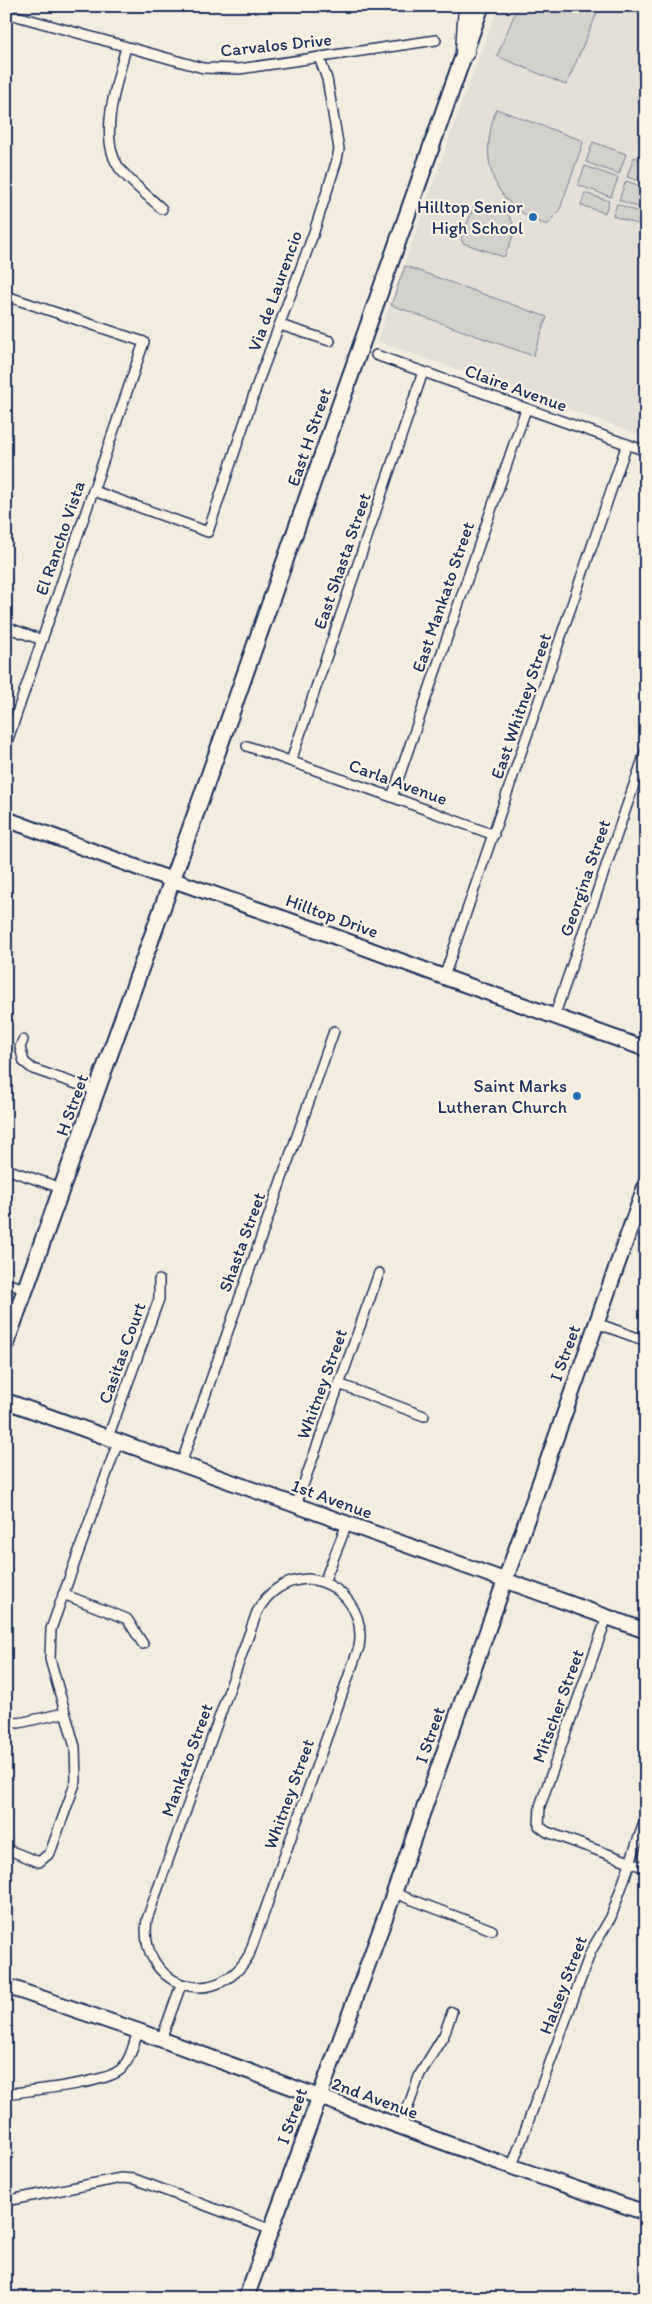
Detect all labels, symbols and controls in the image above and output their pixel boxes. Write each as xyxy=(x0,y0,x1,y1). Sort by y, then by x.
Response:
street label: Carvalos Drive xyxy=(219,28,333,62)
place label: Hilltop Senior High School xyxy=(417,196,524,239)
marker: Hilltop Senior High School xyxy=(527,211,539,223)
street label: Via de Laurencio xyxy=(243,228,307,354)
street label: Claire Avenue xyxy=(462,359,570,417)
street label: East H Street xyxy=(282,385,336,489)
street label: El Rancho Vista xyxy=(30,477,90,598)
street label: East Shasta Street xyxy=(308,490,376,632)
street label: East Mankato Street xyxy=(407,518,479,675)
street label: East Whitney Street xyxy=(486,630,556,782)
street label: Carla Avenue xyxy=(346,754,450,810)
street label: Georgina Street xyxy=(555,816,615,939)
street label: Hilltop Drive xyxy=(283,889,381,943)
street label: H Street xyxy=(51,1071,93,1139)
place label: Saint Marks Lutheran Church xyxy=(437,1075,567,1118)
marker: Saint Marks Lutheran Church xyxy=(571,1090,583,1102)
street label: Shasta Street xyxy=(214,1189,270,1295)
street label: Casitas Court xyxy=(93,1299,151,1407)
street label: I Street xyxy=(545,1322,585,1384)
street label: Whitney Street xyxy=(292,1326,352,1442)
street label: 1st Avenue xyxy=(289,1474,375,1524)
street label: Mitscher Street xyxy=(527,1646,589,1766)
street label: Mankato Street xyxy=(156,1700,218,1820)
street label: I Street xyxy=(410,1704,450,1766)
street label: Whitney Street xyxy=(259,1736,319,1852)
street label: Halsey Street xyxy=(534,1932,592,2037)
street label: 2nd Avenue xyxy=(329,2072,421,2124)
street label: I Street xyxy=(272,2085,312,2147)

